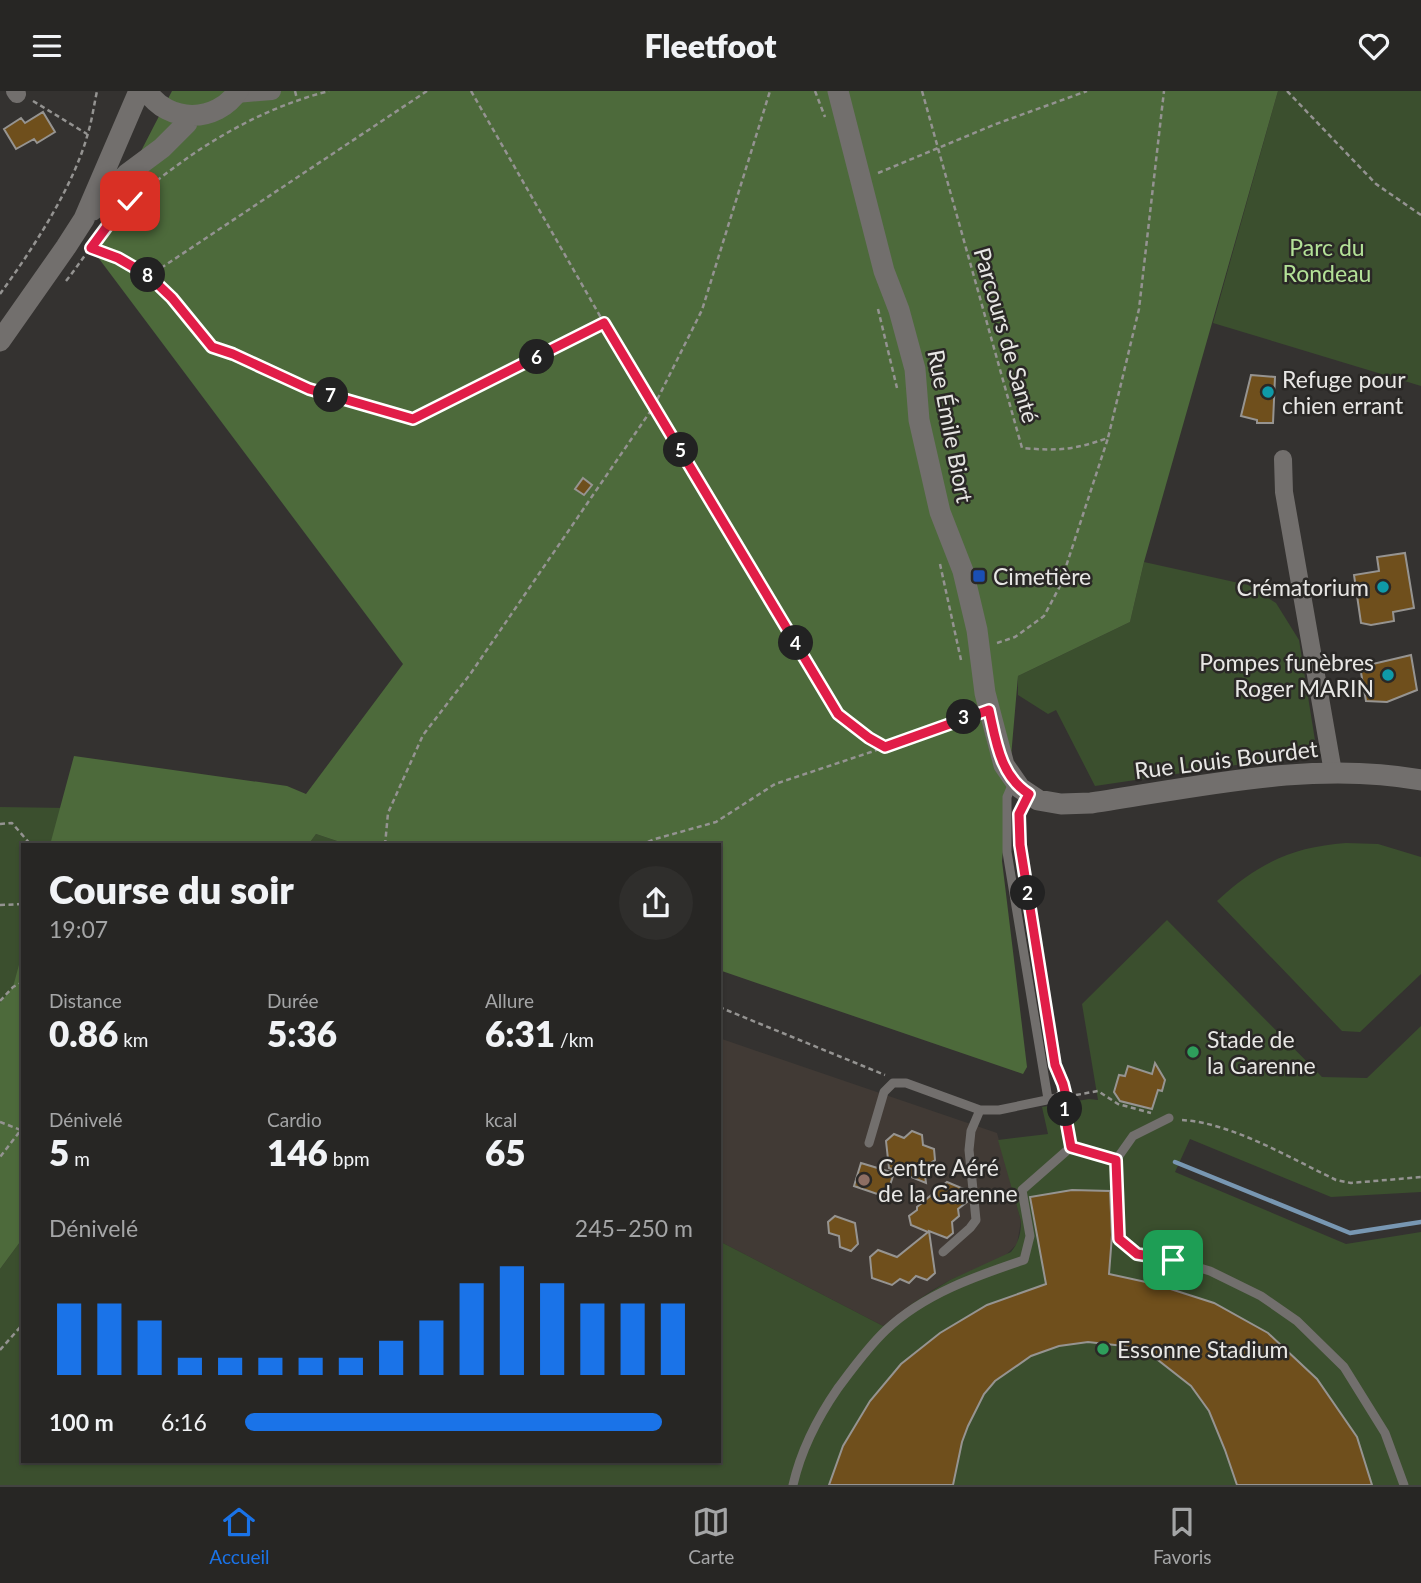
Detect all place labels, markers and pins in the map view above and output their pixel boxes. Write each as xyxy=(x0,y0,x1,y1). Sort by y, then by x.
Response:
pin xyxy=(100,171,160,231)
pin: 8 xyxy=(130,257,166,293)
pin: 6 xyxy=(520,339,554,375)
place label: Refuge pour chien errant xyxy=(1282,365,1406,419)
pin: 7 xyxy=(314,377,348,413)
marker: Refuge pour chien errant xyxy=(1260,384,1276,400)
pin: 5 xyxy=(664,433,698,467)
place label: Cimetière xyxy=(993,562,1091,590)
marker: Cimetière xyxy=(971,568,987,584)
place label: Crématorium xyxy=(1237,573,1369,601)
marker: Crématorium xyxy=(1375,579,1391,595)
pin: 4 xyxy=(778,625,814,661)
place label: Pompes funèbres Roger MARIN xyxy=(1199,648,1374,702)
marker: Pompes funèbres Roger MARIN xyxy=(1380,667,1396,683)
pin: 3 xyxy=(946,699,982,735)
pin: 2 xyxy=(1010,875,1046,911)
place label: Stade de la Garenne xyxy=(1207,1025,1316,1079)
marker: Stade de la Garenne xyxy=(1185,1044,1201,1060)
pin: 1 xyxy=(1048,1091,1082,1127)
place label: Centre Aéré de la Garenne xyxy=(878,1153,1018,1207)
marker: Centre Aéré de la Garenne xyxy=(856,1172,872,1188)
pin xyxy=(1143,1230,1203,1290)
place label: Essonne Stadium xyxy=(1117,1335,1289,1363)
marker: Essonne Stadium xyxy=(1095,1341,1111,1357)

